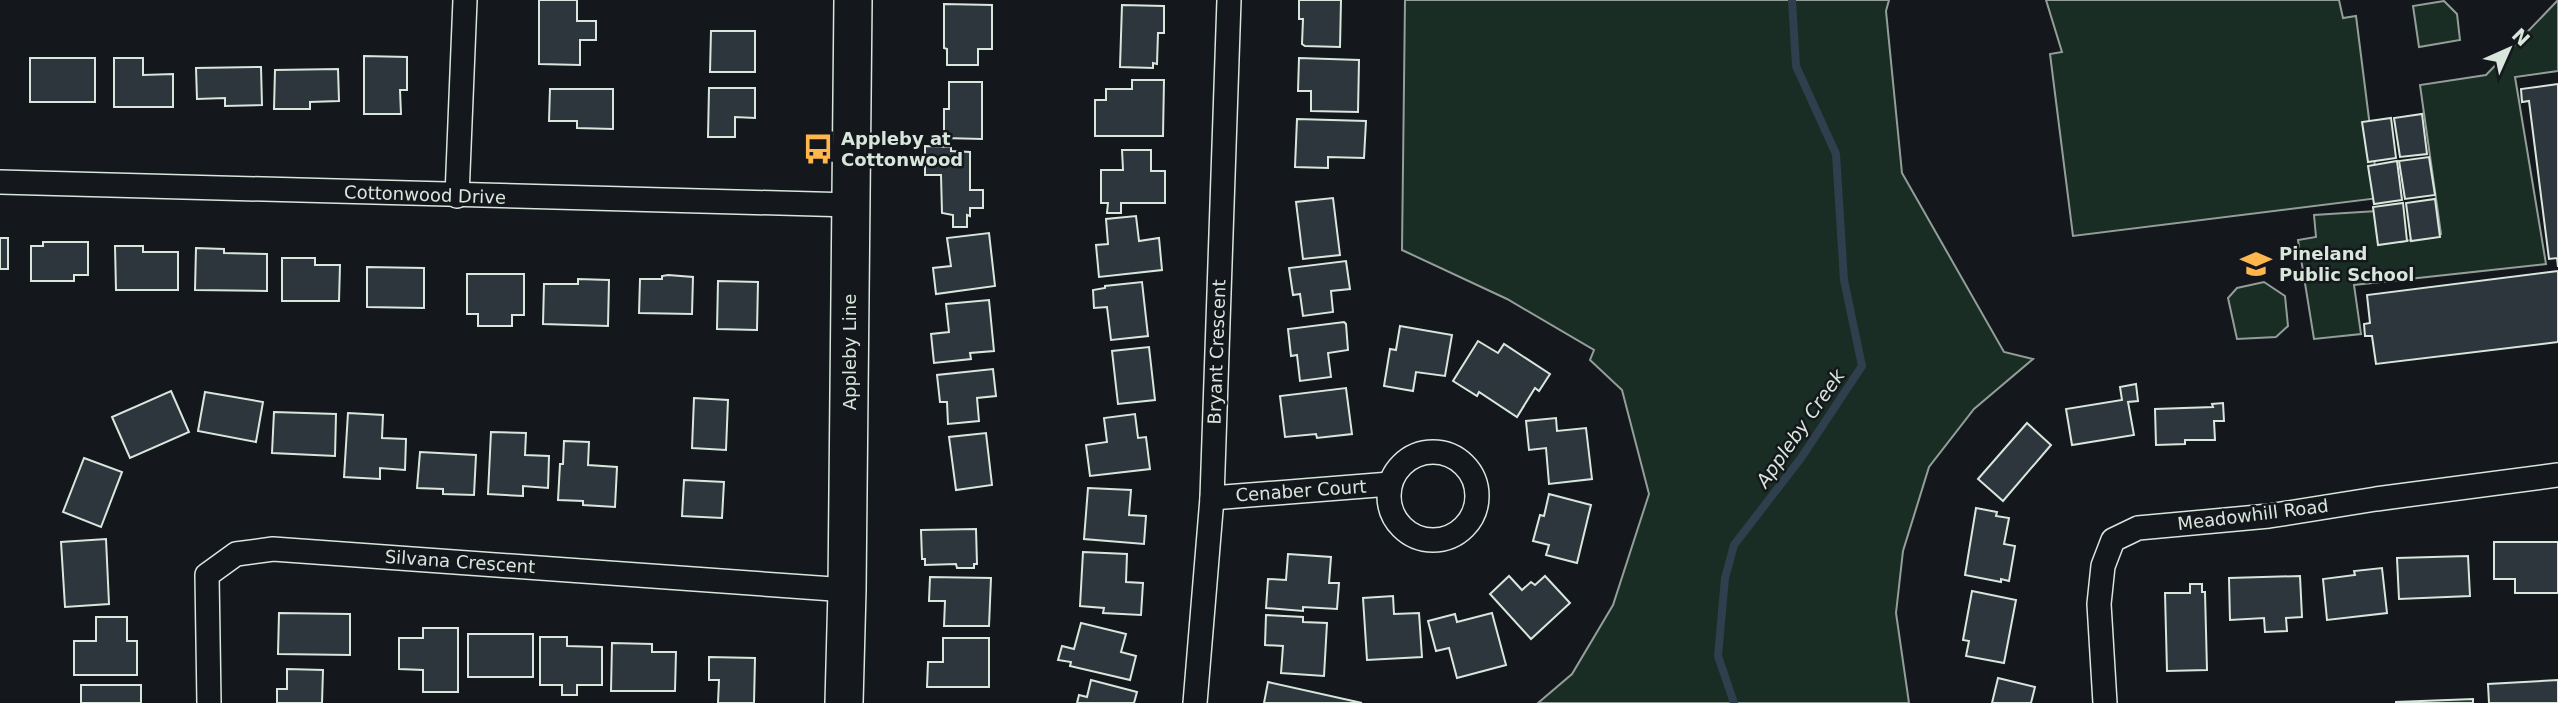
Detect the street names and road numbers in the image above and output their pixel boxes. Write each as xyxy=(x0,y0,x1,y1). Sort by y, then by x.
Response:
street label: Cottonwood Drive xyxy=(344,181,506,208)
street label: Bryant Crescent xyxy=(1203,279,1230,425)
street label: Appleby Line xyxy=(839,294,860,410)
street label: Cenaber Court xyxy=(1235,475,1367,506)
street label: Meadowhill Road xyxy=(2176,495,2330,534)
street label: Silvana Crescent xyxy=(384,546,536,577)

